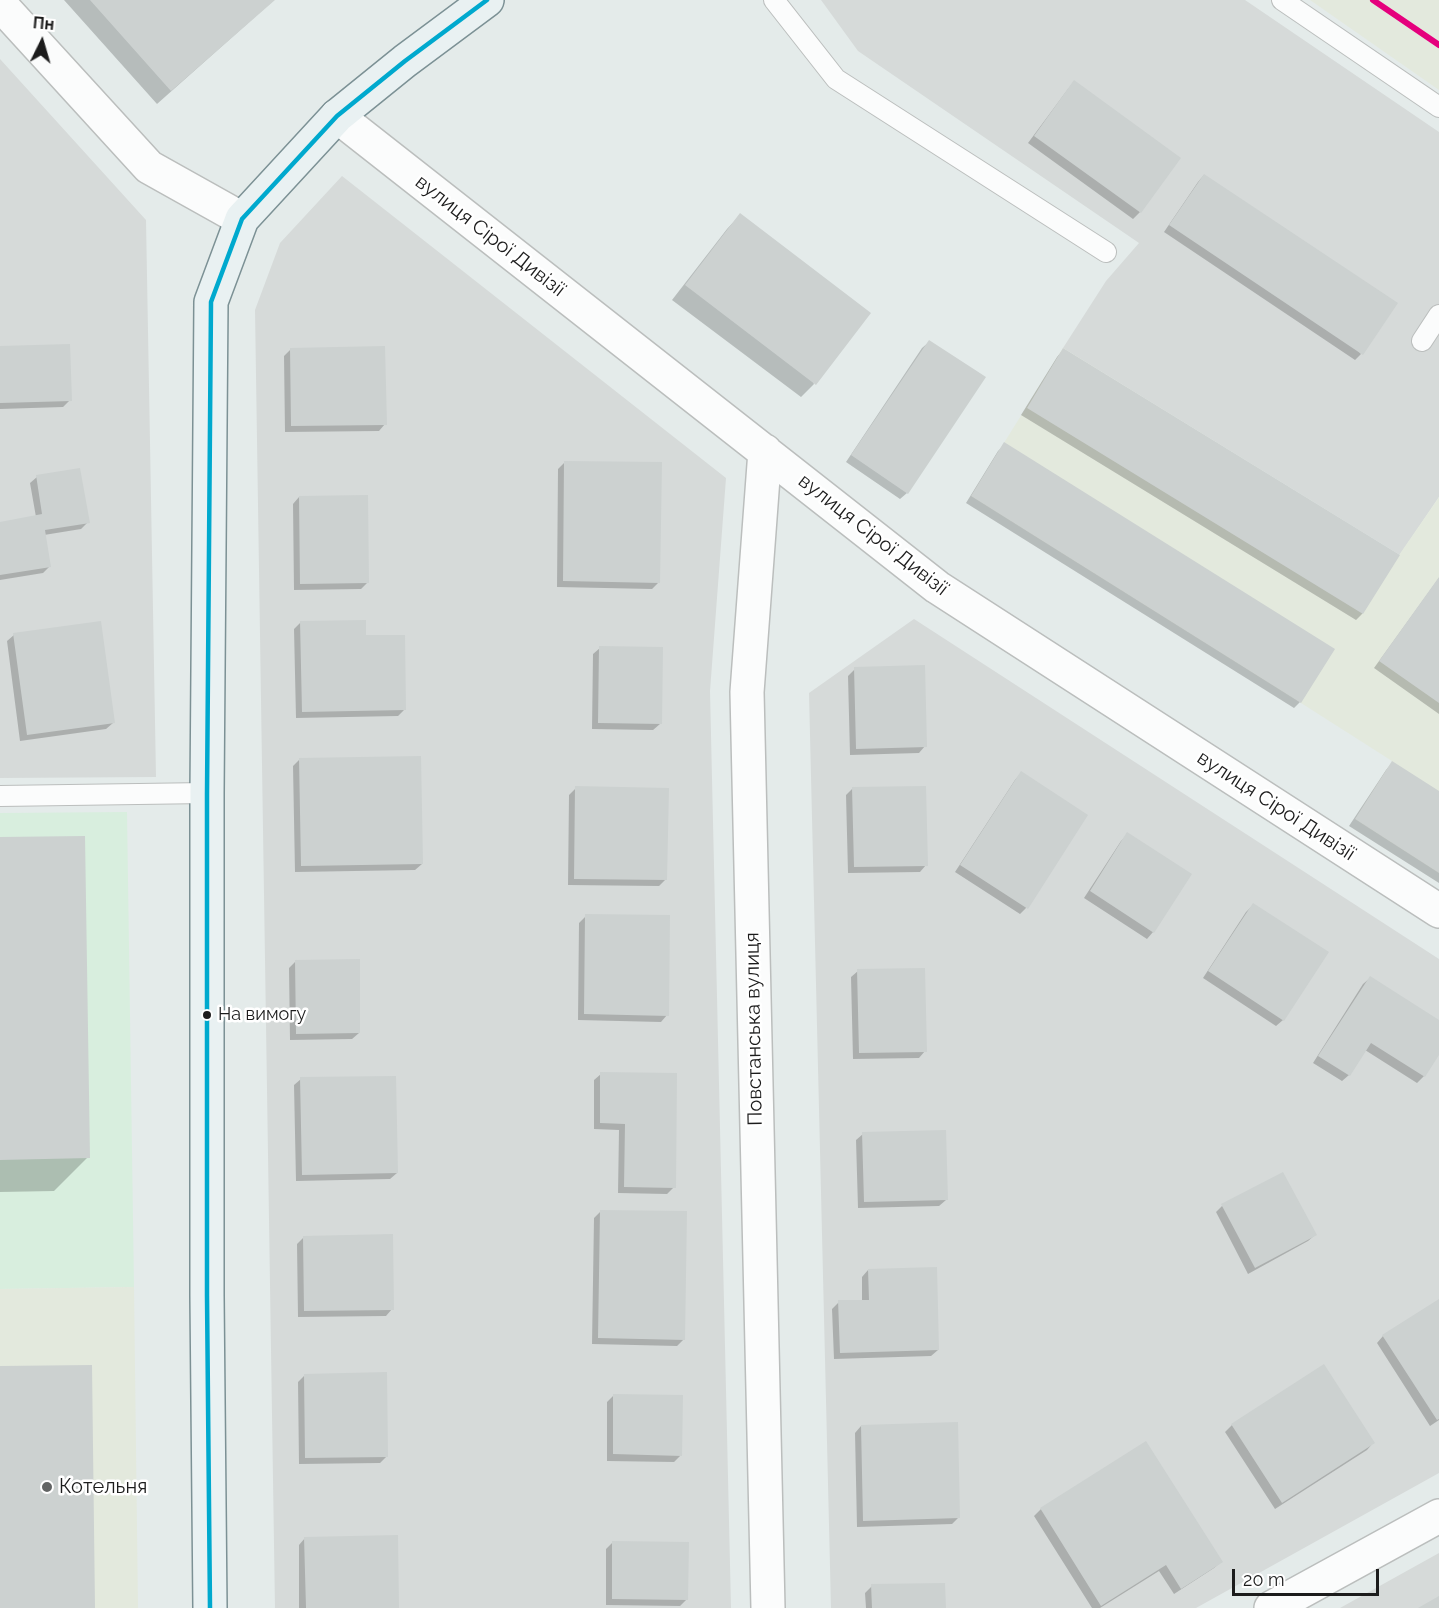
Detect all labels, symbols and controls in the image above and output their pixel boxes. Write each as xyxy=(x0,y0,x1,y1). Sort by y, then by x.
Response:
north arrow xyxy=(12,12,72,72)
text: Пн xyxy=(32,13,55,34)
street label: вулиця Сірої Дивізії xyxy=(410,170,570,302)
street label: вулиця Сірої Дивізії xyxy=(793,469,953,601)
street label: вулиця Сірої Дивізії xyxy=(1193,746,1359,866)
street label: Повстанська вулиця xyxy=(740,932,768,1126)
place label: На вимогу xyxy=(218,1004,306,1026)
marker: На вимогу xyxy=(201,1009,213,1021)
place label: Котельня xyxy=(59,1475,147,1499)
marker: Котельня xyxy=(40,1480,54,1494)
scale bar xyxy=(1235,1557,1382,1595)
text: 20 m xyxy=(1243,1569,1285,1590)

